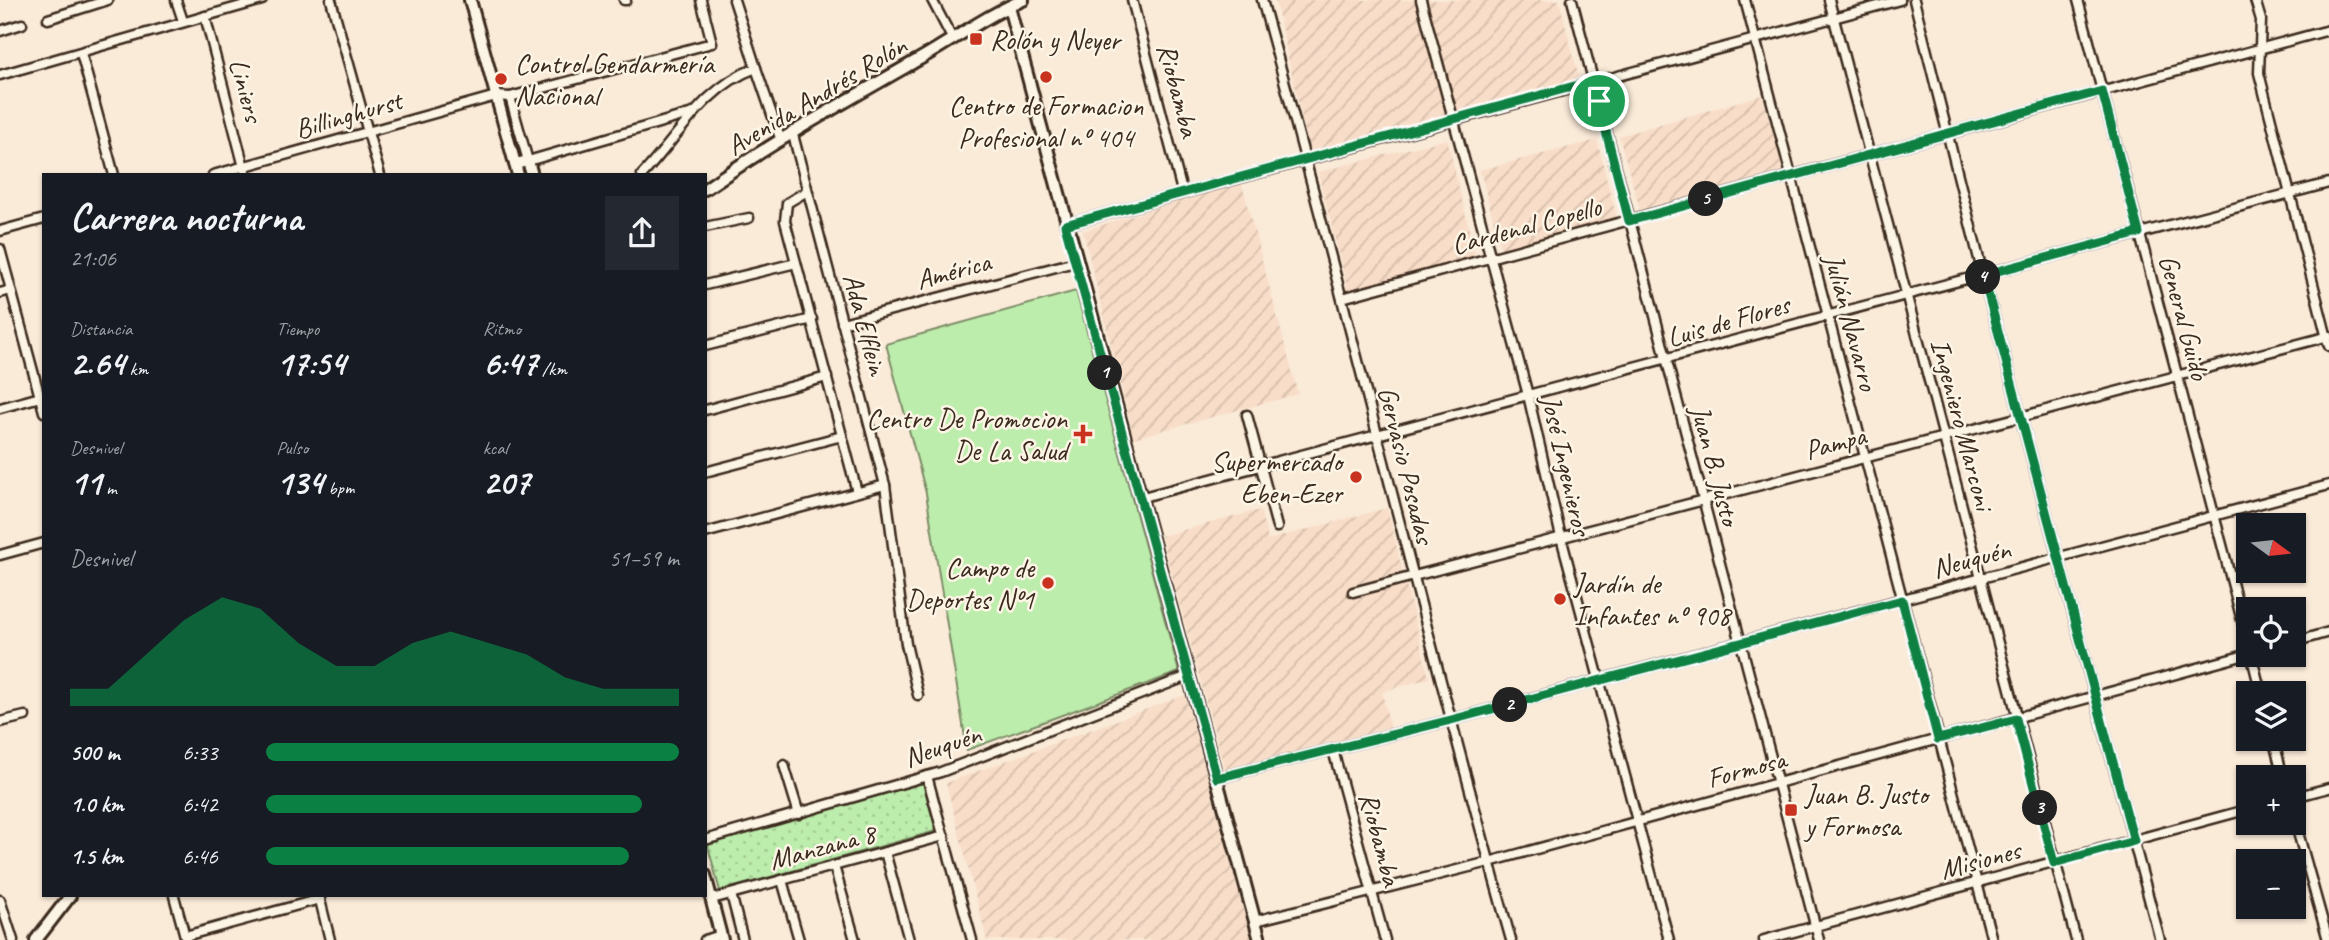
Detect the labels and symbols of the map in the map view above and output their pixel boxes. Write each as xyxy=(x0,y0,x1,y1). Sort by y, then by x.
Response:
place label: Rolón y Neyer xyxy=(990,22,1123,57)
street label: Avenida Andrés Rolón xyxy=(720,27,914,163)
marker: Rolón y Neyer xyxy=(968,31,984,47)
street label: Riobamba xyxy=(1149,40,1208,142)
place label: Control Gendarmería Nacional xyxy=(515,46,716,113)
street label: Liniers xyxy=(221,55,272,128)
marker: Centro de Formacion Profesional nº 404 xyxy=(1038,69,1054,85)
marker: Control Gendarmería Nacional xyxy=(493,71,509,87)
pin xyxy=(1569,71,1629,131)
street label: Billinghurst xyxy=(291,82,408,146)
place label: Centro de Formacion Profesional nº 404 xyxy=(949,88,1144,155)
pin: 5 xyxy=(1688,182,1724,216)
street label: Cardenal Copello xyxy=(1448,188,1607,262)
street label: América xyxy=(912,243,996,297)
street label: Julián Navarro xyxy=(1816,248,1887,396)
street label: General Guido xyxy=(2151,251,2218,385)
pin: 4 xyxy=(1966,260,2000,294)
street label: Ada Elflein xyxy=(835,270,896,380)
street label: Luis de Flores xyxy=(1663,286,1796,355)
street label: Ingeniero Marconi xyxy=(1923,335,2003,517)
pin: 1 xyxy=(1088,356,1122,390)
street label: Gervasio Posadas xyxy=(1370,383,1444,550)
street label: José Ingenieros xyxy=(1533,390,1600,541)
street label: Juan B. Justo xyxy=(1682,399,1749,532)
place label: Centro De Promocion De La Salud xyxy=(866,401,1071,468)
street label: Pampa xyxy=(1801,417,1871,467)
marker: Centro De Promocion De La Salud xyxy=(1073,424,1093,444)
place label: Supermercado Eben-Ezer xyxy=(1211,444,1345,511)
marker: Supermercado Eben-Ezer xyxy=(1348,469,1364,485)
north arrow xyxy=(2236,513,2306,583)
street label: Neuquén xyxy=(1928,531,2015,586)
place label: Campo de Deportes Nº1 xyxy=(906,550,1036,617)
place label: Jardín de Infantes nº 908 xyxy=(1572,566,1733,633)
marker: Campo de Deportes Nº1 xyxy=(1040,575,1056,591)
marker: Jardín de Infantes nº 908 xyxy=(1552,591,1568,607)
pin: 2 xyxy=(1492,688,1528,722)
street label: Neuquén xyxy=(899,716,987,775)
street label: Formosa xyxy=(1703,741,1792,796)
place label: Juan B. Justo y Formosa xyxy=(1803,777,1931,844)
street label: Riobamba xyxy=(1351,789,1410,891)
pin: 3 xyxy=(2022,790,2058,826)
marker: Juan B. Justo y Formosa xyxy=(1783,802,1799,818)
street label: Manzana 8 xyxy=(765,815,881,877)
street label: Misiones xyxy=(1936,831,2026,887)

